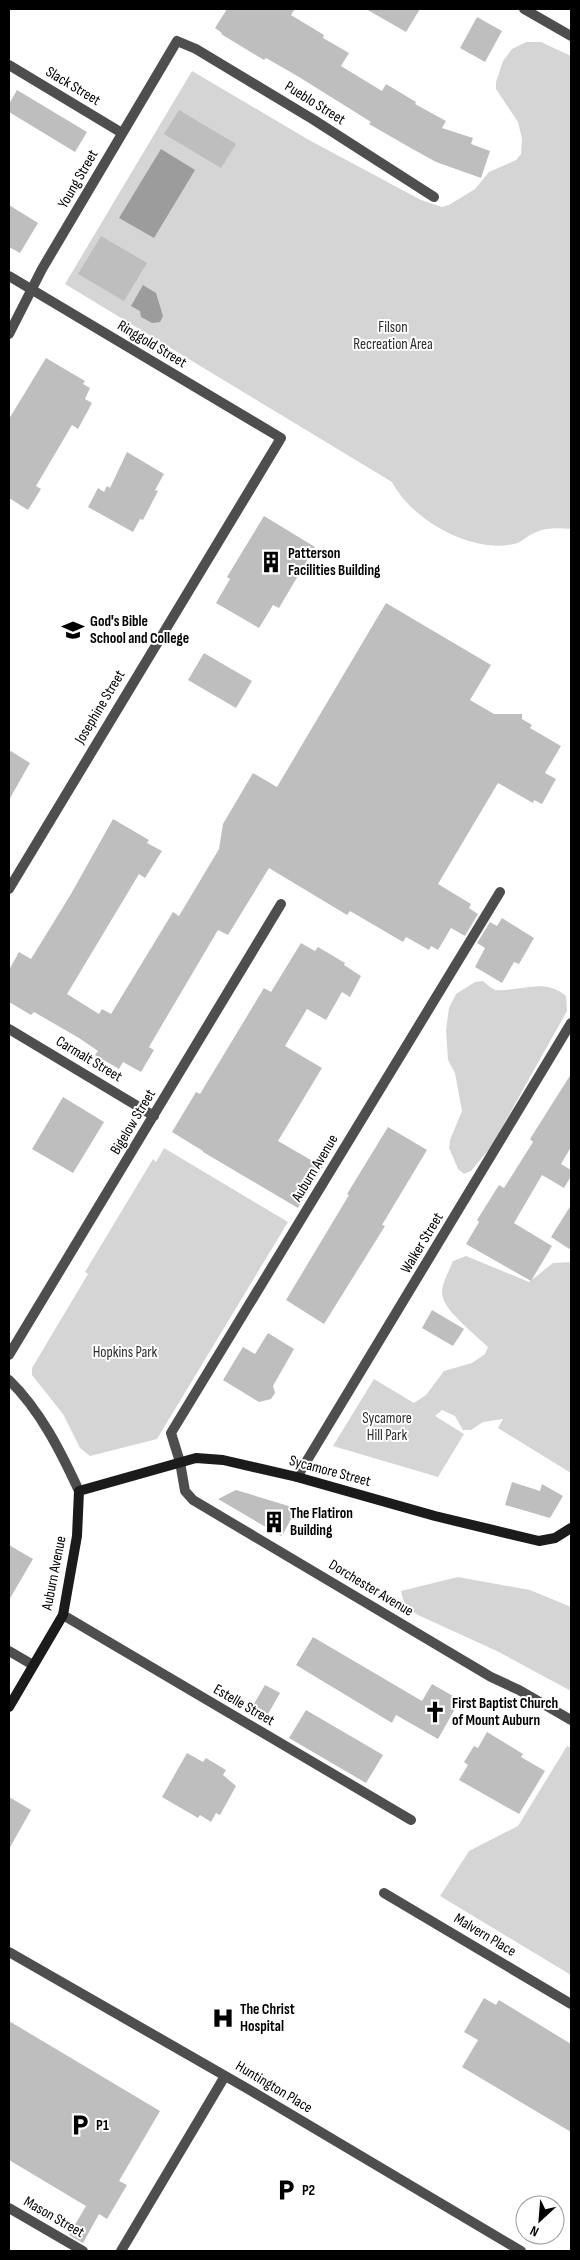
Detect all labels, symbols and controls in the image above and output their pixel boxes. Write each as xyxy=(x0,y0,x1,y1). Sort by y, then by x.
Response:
street label: Slack Street xyxy=(42,62,104,110)
street label: Pueblo Street xyxy=(281,77,349,129)
street label: Young Street xyxy=(54,146,103,212)
street label: Ringgold Street xyxy=(114,316,190,372)
park label: Filson Recreation Area xyxy=(353,318,433,354)
place label: Patterson Facilities Building xyxy=(288,544,381,580)
building icon: Patterson Facilities Building xyxy=(258,549,284,575)
place label: God's Bible School and College xyxy=(90,612,189,648)
school or university icon: God's Bible School and College xyxy=(60,617,86,643)
street label: Josephine Street xyxy=(70,666,130,748)
street label: Carmalt Street xyxy=(52,1032,126,1086)
street label: Bigelow Street xyxy=(106,1086,160,1158)
street label: Auburn Avenue xyxy=(287,1131,342,1206)
street label: Walker Street xyxy=(396,1209,448,1277)
park label: Hopkins Park xyxy=(93,1343,158,1362)
park label: Sycamore Hill Park xyxy=(362,1409,412,1445)
street label: Sycamore Street xyxy=(287,1451,373,1491)
place label: The Flatiron Building xyxy=(290,1504,353,1540)
building icon: The Flatiron Building xyxy=(261,1509,287,1535)
street label: Auburn Avenue xyxy=(37,1534,70,1613)
street label: Dorchester Avenue xyxy=(325,1555,417,1621)
street label: Estelle Street xyxy=(210,1680,278,1730)
place label: First Baptist Church of Mount Auburn xyxy=(452,1694,558,1730)
church icon: First Baptist Church of Mount Auburn xyxy=(422,1699,448,1725)
street label: Malvern Place xyxy=(450,1909,520,1961)
place label: The Christ Hospital xyxy=(240,2000,295,2036)
hospital icon: The Christ Hospital xyxy=(210,2005,236,2031)
street label: Huntington Place xyxy=(232,2057,316,2117)
parking icon: P1 xyxy=(67,2112,93,2138)
place label: P1 xyxy=(96,2116,109,2135)
parking icon: P2 xyxy=(273,2177,299,2203)
place label: P2 xyxy=(302,2181,315,2200)
street label: Mason Street xyxy=(20,2192,88,2242)
north arrow xyxy=(515,2195,565,2245)
text: N xyxy=(527,2222,542,2241)

